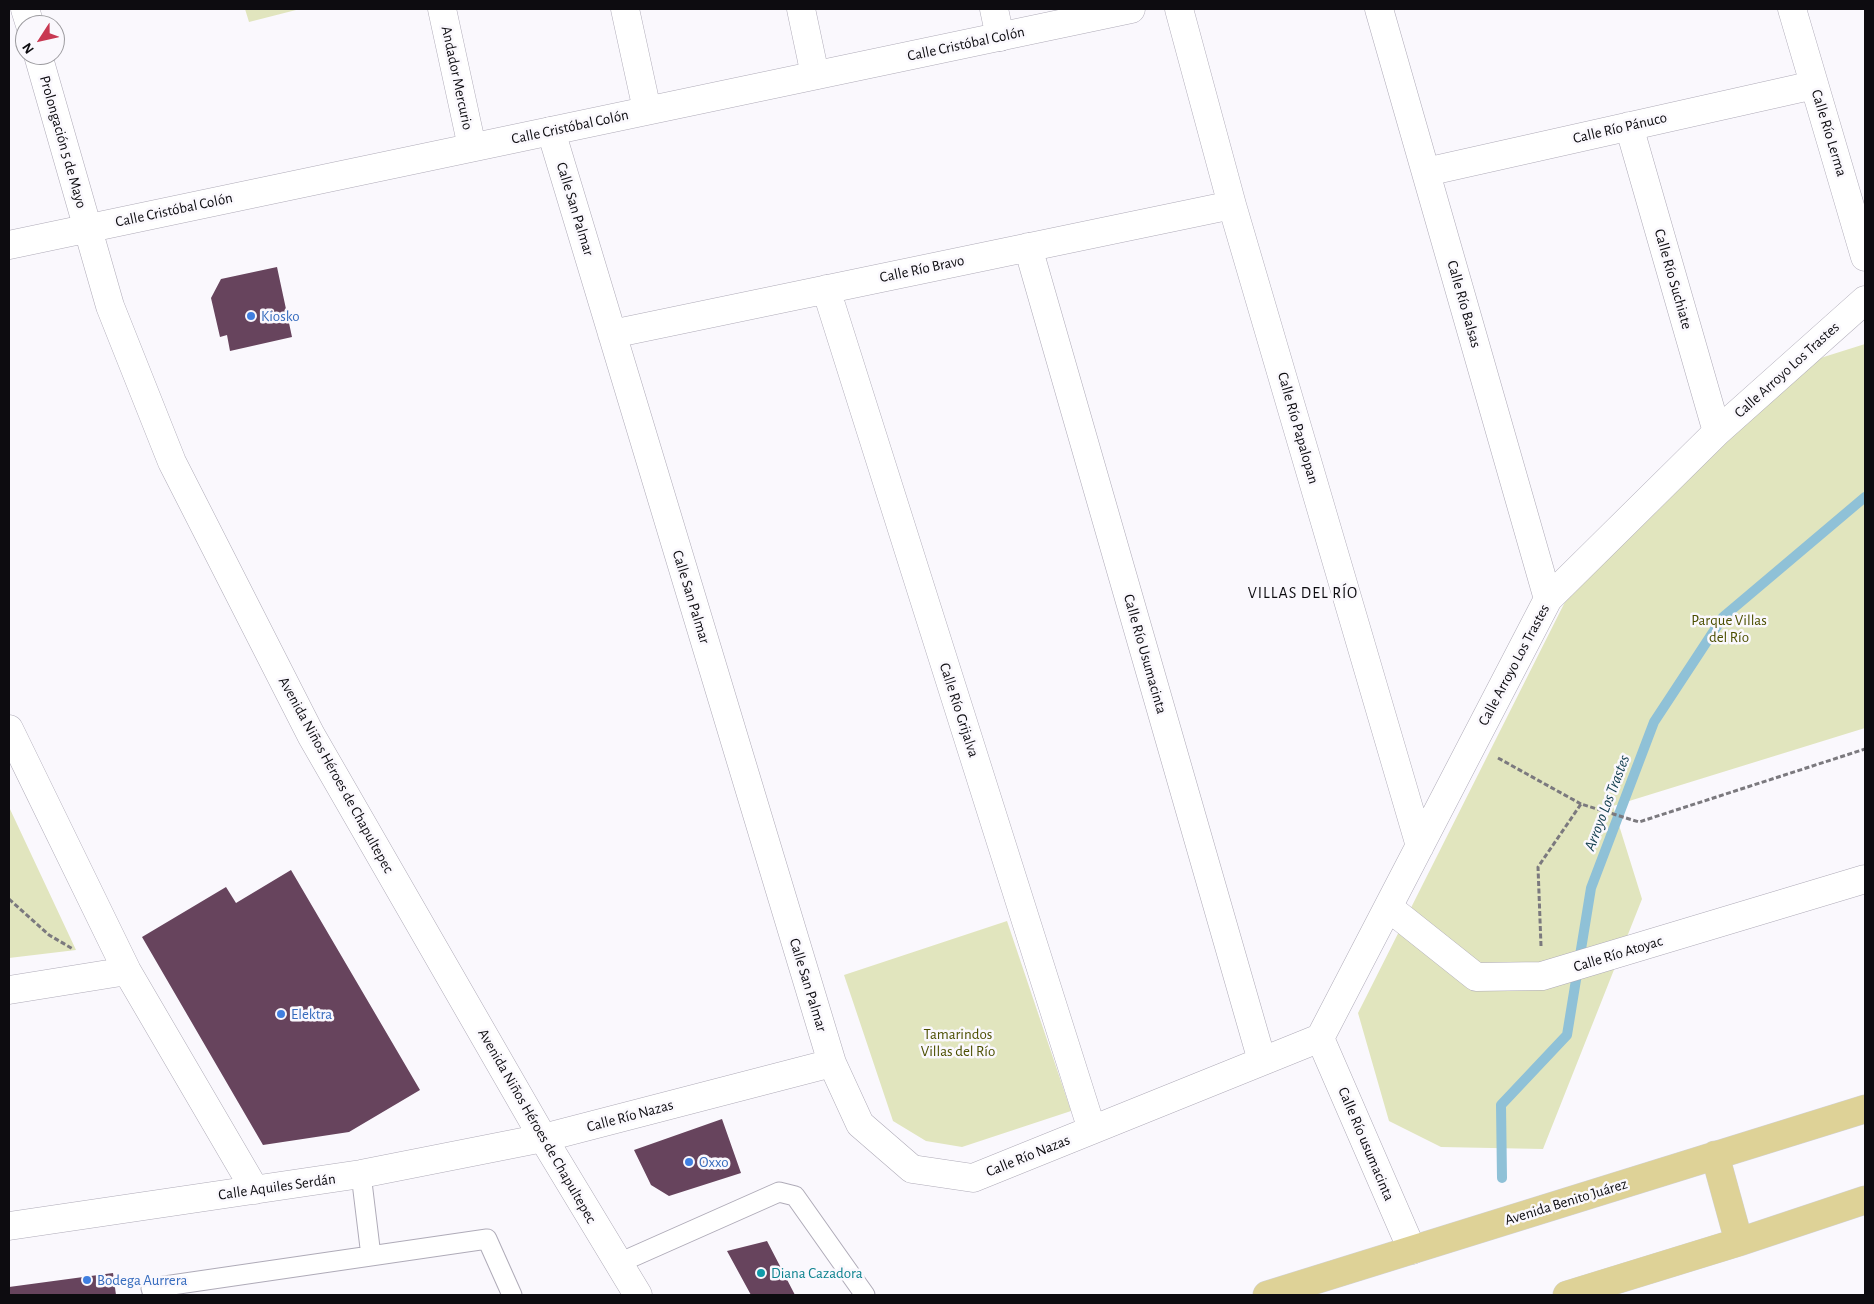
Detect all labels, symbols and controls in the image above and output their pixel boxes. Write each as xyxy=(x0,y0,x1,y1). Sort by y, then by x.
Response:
north arrow xyxy=(15,15,65,65)
street label: Calle Cristóbal Colón xyxy=(906,23,1026,65)
street label: Andador Mercurio xyxy=(437,24,477,132)
text: N xyxy=(20,40,37,56)
street label: Prolongación 5 de Mayo xyxy=(35,74,91,210)
street label: Calle Río Lerma xyxy=(1807,87,1851,179)
street label: Calle Cristóbal Colón xyxy=(510,106,630,148)
street label: Calle Río Pánuco xyxy=(1571,108,1669,148)
street label: Calle San Palmar xyxy=(552,160,598,258)
street label: Calle Cristóbal Colón xyxy=(114,189,234,231)
street label: Calle Río Suchiate xyxy=(1650,227,1696,331)
street label: Calle Río Bravo xyxy=(878,251,966,287)
street label: Calle Río Balsas xyxy=(1443,258,1485,350)
place label: Kiosko xyxy=(261,307,300,325)
marker: Kiosko xyxy=(245,310,257,322)
street label: Calle Arroyo Los Trastes xyxy=(1731,318,1843,422)
street label: Calle Río Papalopan xyxy=(1273,370,1323,486)
street label: Calle San Palmar xyxy=(668,548,714,646)
district label: VILLAS DEL RÍO xyxy=(1246,583,1360,603)
street label: Calle Río Usumacinta xyxy=(1119,592,1171,716)
street label: Calle Arroyo Los Trastes xyxy=(1474,601,1554,729)
park label: Parque Villas del Río xyxy=(1691,611,1767,646)
street label: Calle Río Grijalva xyxy=(935,661,983,759)
street label: Avenida Niños Héroes de Chapultepec xyxy=(274,674,398,876)
water label: Arroyo Los Trastes xyxy=(1580,752,1634,854)
street label: Calle Río Atoyac xyxy=(1571,932,1665,976)
street label: Calle San Palmar xyxy=(785,936,831,1034)
place label: Elektra xyxy=(291,1005,332,1023)
marker: Elektra xyxy=(275,1008,287,1020)
park label: Tamarindos Villas del Río xyxy=(921,1025,995,1060)
street label: Avenida Niños Héroes de Chapultepec xyxy=(474,1026,600,1226)
street label: Calle Río usumacinta xyxy=(1334,1084,1398,1204)
street label: Calle Río Nazas xyxy=(585,1096,675,1136)
street label: Calle Río Nazas xyxy=(983,1131,1073,1181)
place label: Oxxo xyxy=(699,1153,729,1171)
marker: Oxxo xyxy=(683,1156,695,1168)
street label: Calle Aquiles Serdán xyxy=(217,1170,337,1204)
street label: Avenida Benito Juárez xyxy=(1502,1175,1630,1229)
place label: Diana Cazadora xyxy=(771,1264,863,1282)
marker: Diana Cazadora xyxy=(755,1267,767,1279)
place label: Bodega Aurrera xyxy=(97,1271,187,1289)
marker: Bodega Aurrera xyxy=(81,1274,93,1286)

